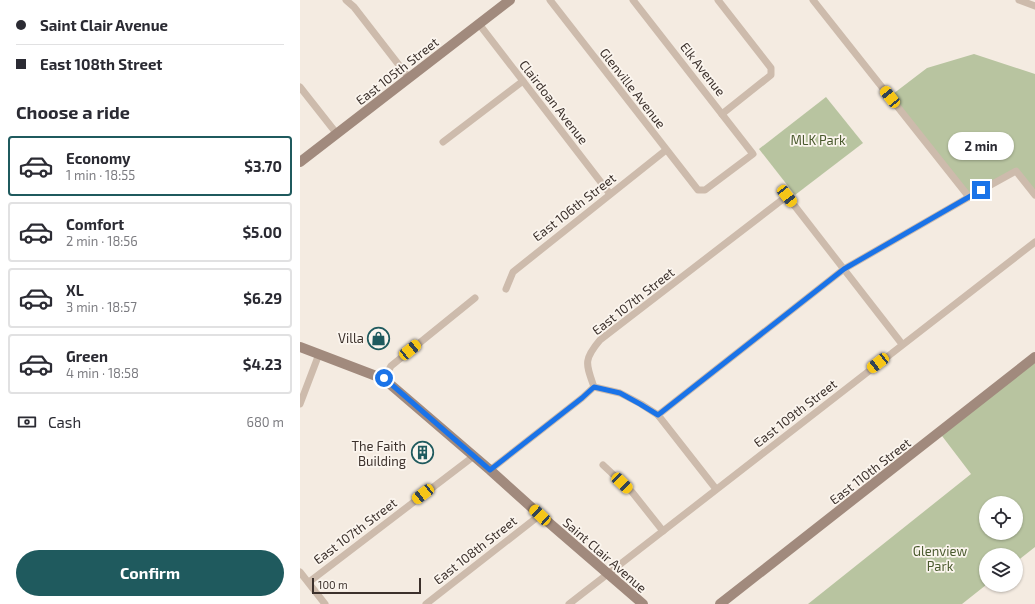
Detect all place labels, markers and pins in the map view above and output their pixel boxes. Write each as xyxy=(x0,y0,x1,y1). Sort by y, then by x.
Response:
shop icon: Villa xyxy=(366,325,392,351)
place label: Villa xyxy=(338,330,364,346)
place label: The Faith Building xyxy=(351,438,406,469)
building icon: The Faith Building xyxy=(409,440,435,466)

